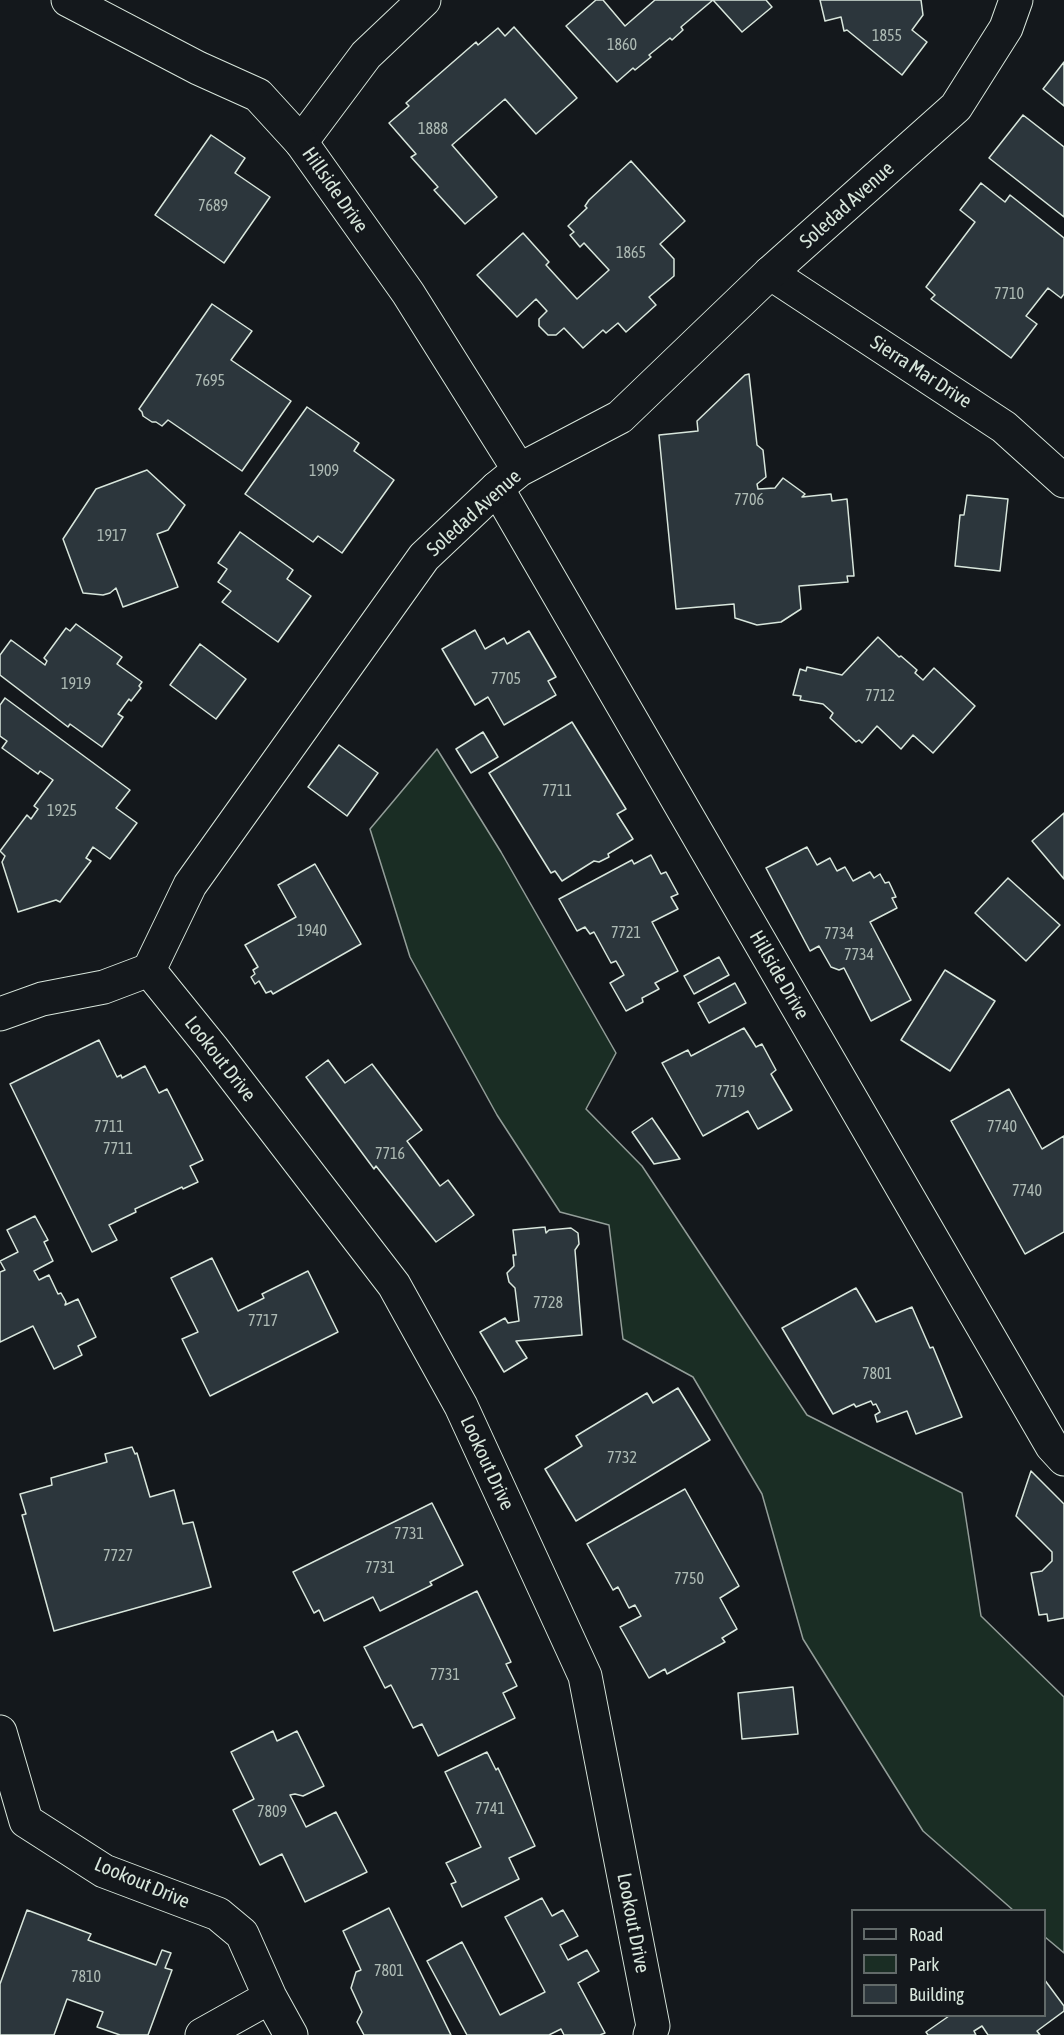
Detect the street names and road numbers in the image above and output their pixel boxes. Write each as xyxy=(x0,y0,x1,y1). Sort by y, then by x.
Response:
street label: Hillside Drive xyxy=(297,143,373,237)
street label: Soledad Avenue xyxy=(795,157,899,253)
street label: Sierra Mar Drive xyxy=(866,330,976,414)
street label: Soledad Avenue xyxy=(422,465,526,561)
street label: Hillside Drive xyxy=(744,926,814,1024)
street label: Lookout Drive xyxy=(179,1012,261,1106)
street label: Lookout Drive xyxy=(455,1412,519,1514)
street label: Lookout Drive xyxy=(91,1852,193,1914)
street label: Lookout Drive xyxy=(612,1871,654,1975)

